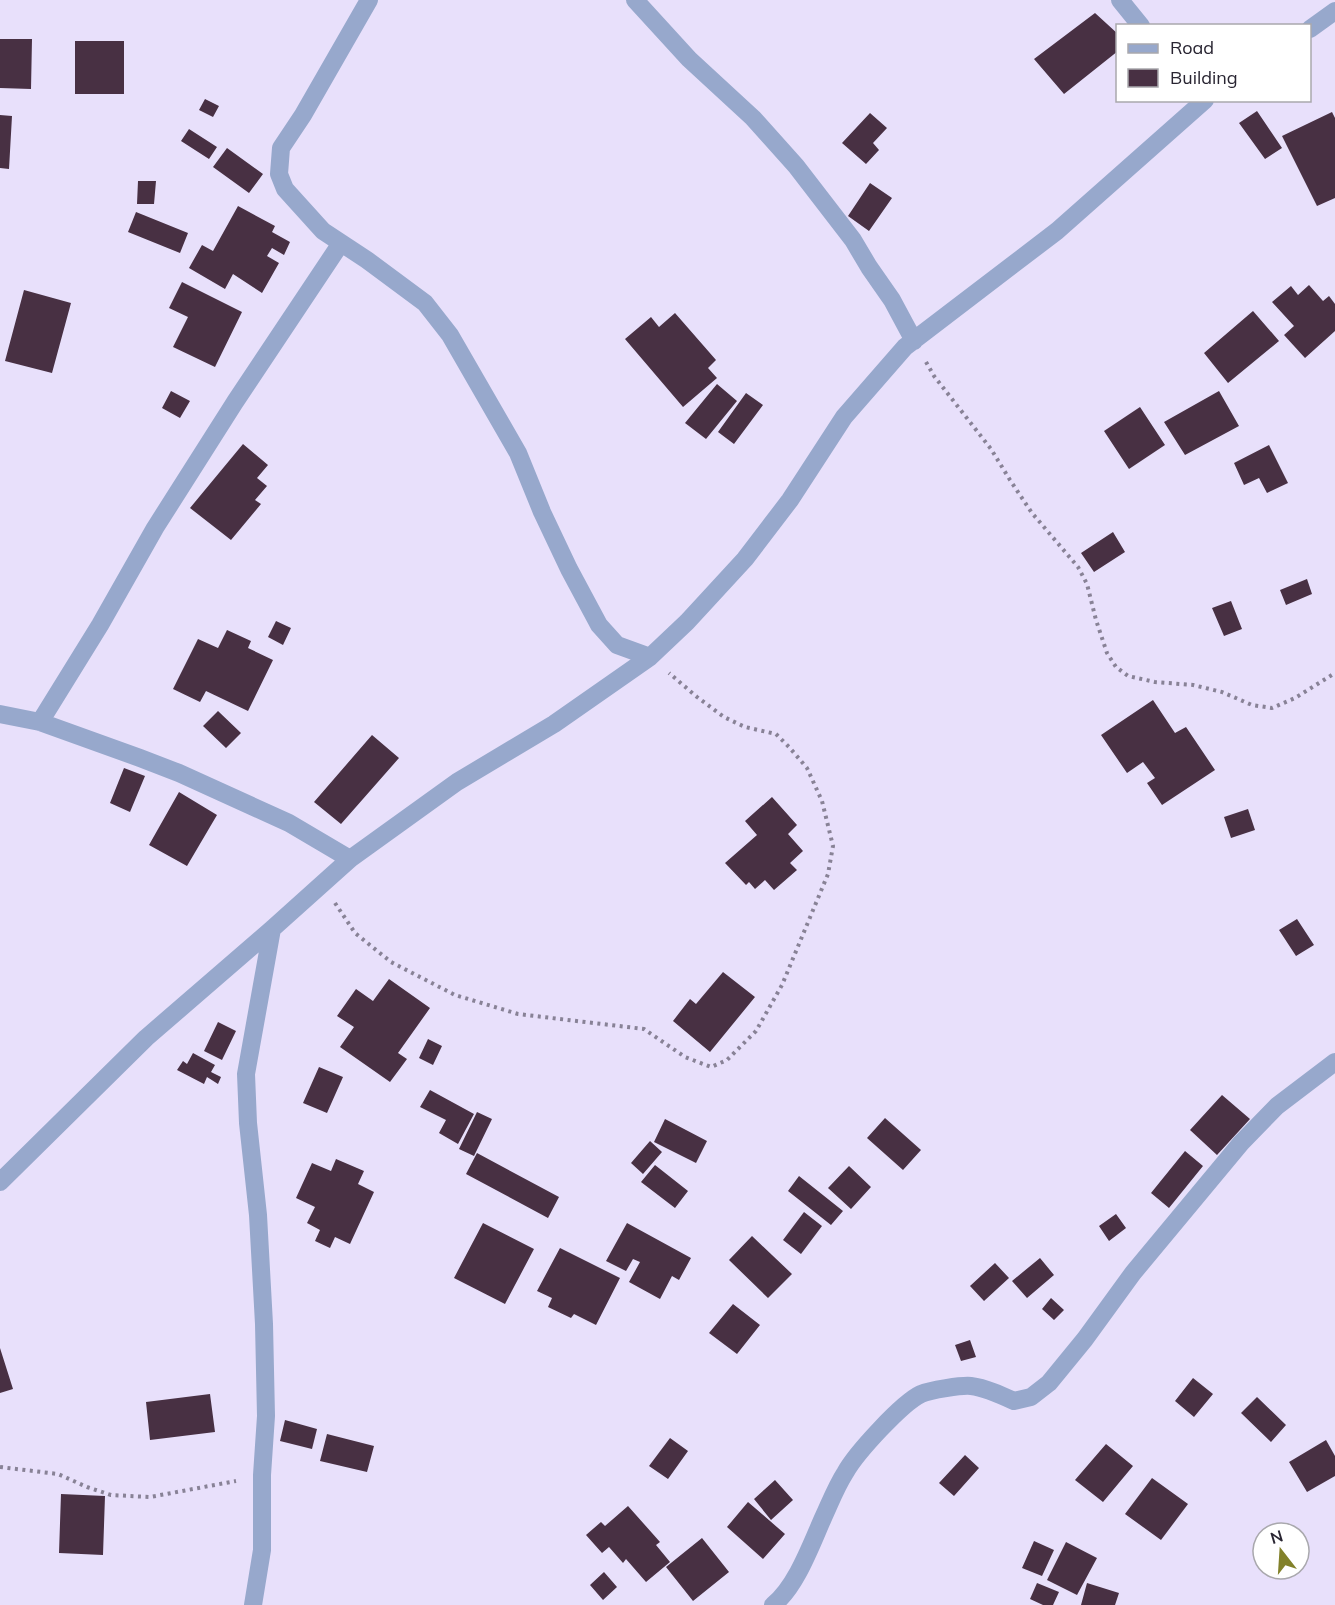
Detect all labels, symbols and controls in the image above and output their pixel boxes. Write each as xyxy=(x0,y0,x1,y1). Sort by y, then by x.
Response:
legend xyxy=(1116,24,1311,102)
text: Road xyxy=(1170,36,1214,59)
text: Building xyxy=(1170,66,1238,89)
north arrow xyxy=(1251,1521,1311,1581)
text: N xyxy=(1268,1525,1285,1548)

